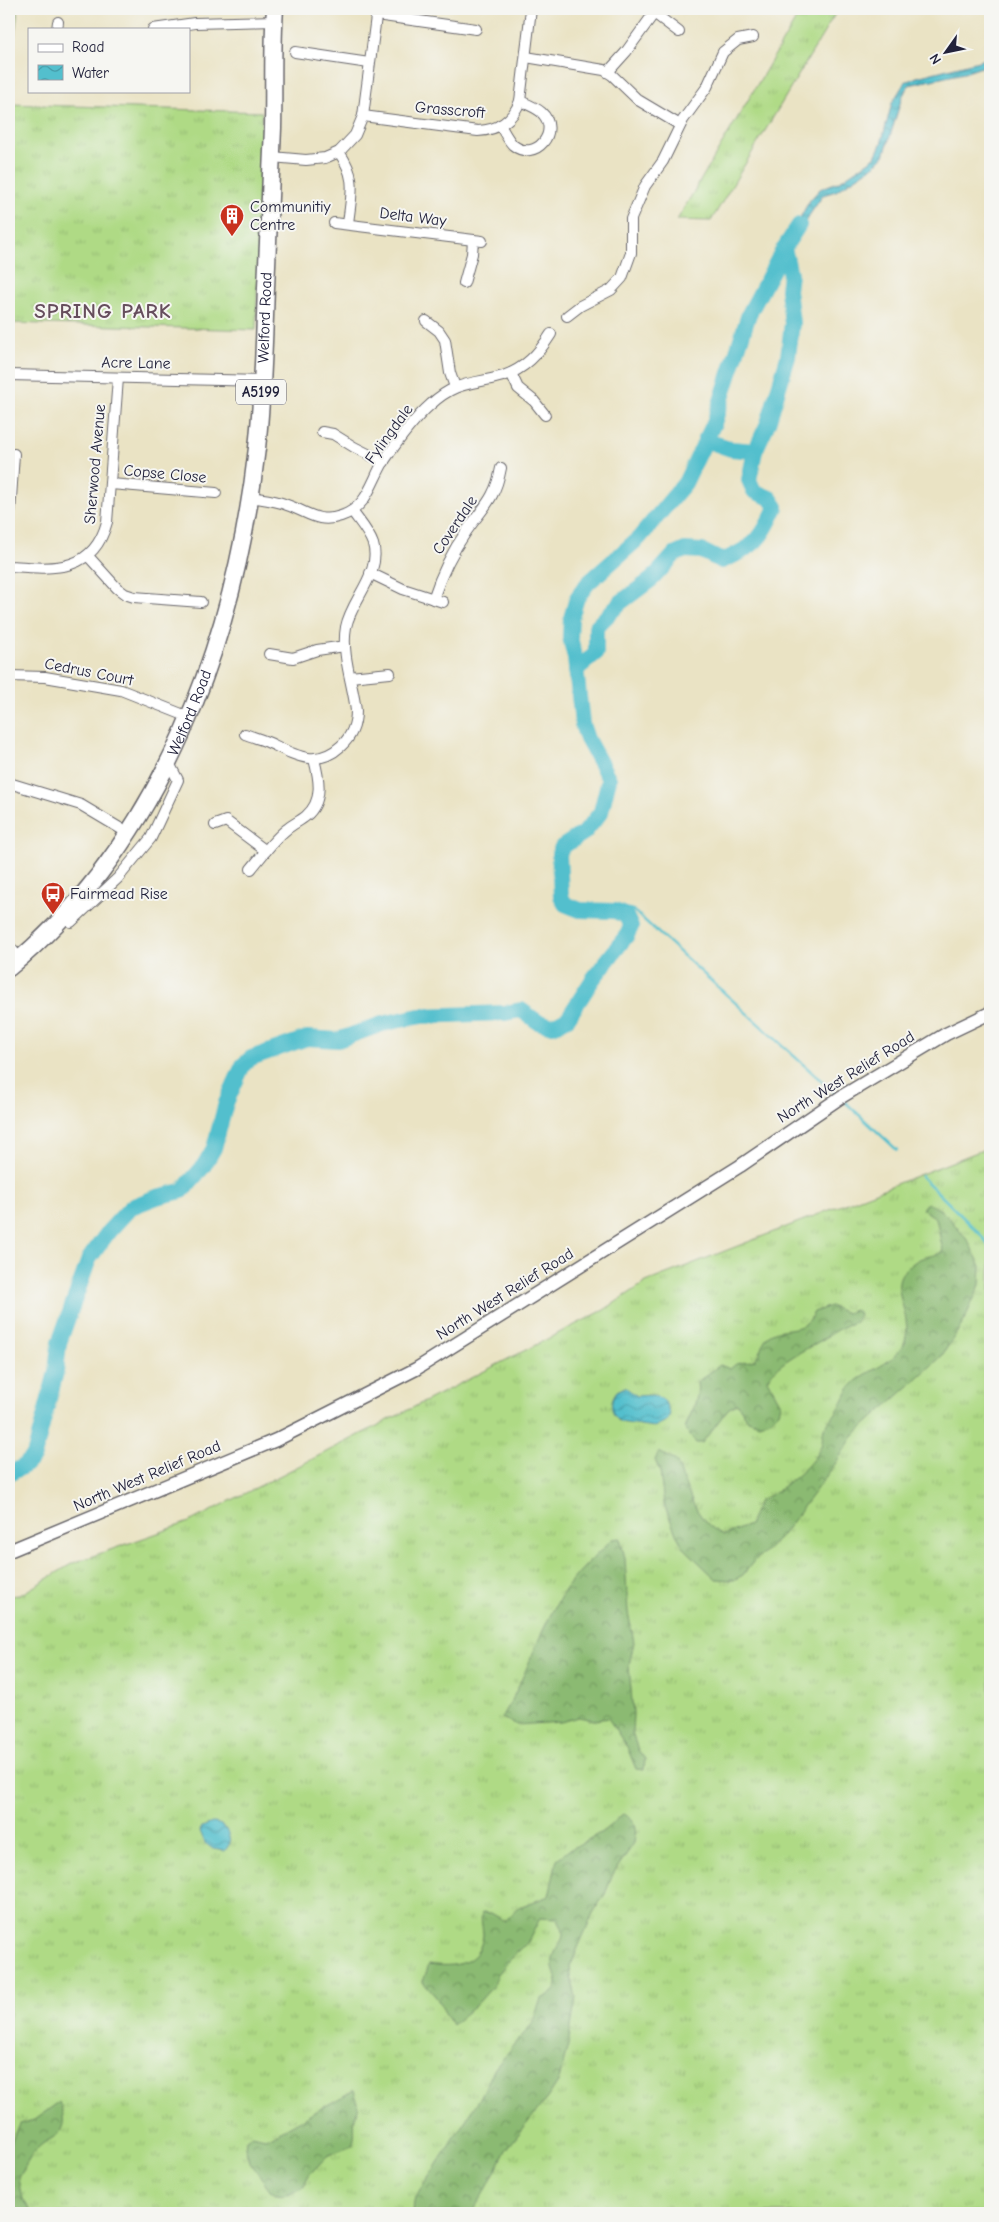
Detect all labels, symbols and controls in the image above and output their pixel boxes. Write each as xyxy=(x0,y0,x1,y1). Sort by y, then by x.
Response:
legend xyxy=(28,28,190,92)
north arrow xyxy=(922,28,972,78)
text: Road xyxy=(72,38,104,56)
text: N xyxy=(926,50,945,67)
text: Water xyxy=(72,64,109,82)
street label: Grasscroft xyxy=(414,98,486,122)
place label: Communitiy Centre xyxy=(250,198,332,234)
building icon: Communitiy Centre xyxy=(219,203,245,237)
street label: Delta Way xyxy=(378,204,448,230)
street label: Welford Road xyxy=(254,272,276,363)
district label: SPRING PARK xyxy=(34,299,172,323)
street label: Acre Lane xyxy=(101,353,171,373)
road number: A5199 xyxy=(236,380,286,404)
street label: Fylingdale xyxy=(361,401,417,467)
street label: Sherwood Avenue xyxy=(81,403,109,525)
street label: Copse Close xyxy=(123,461,207,487)
street label: Coverdale xyxy=(429,492,481,558)
street label: Cedrus Court xyxy=(43,655,135,690)
street label: Welford Road xyxy=(164,668,215,759)
bus stop icon: Fairmead Rise xyxy=(40,881,66,915)
place label: Fairmead Rise xyxy=(70,885,168,903)
street label: North West Relief Road xyxy=(774,1027,918,1127)
street label: North West Relief Road xyxy=(433,1244,577,1344)
street label: North West Relief Road xyxy=(71,1437,223,1515)

